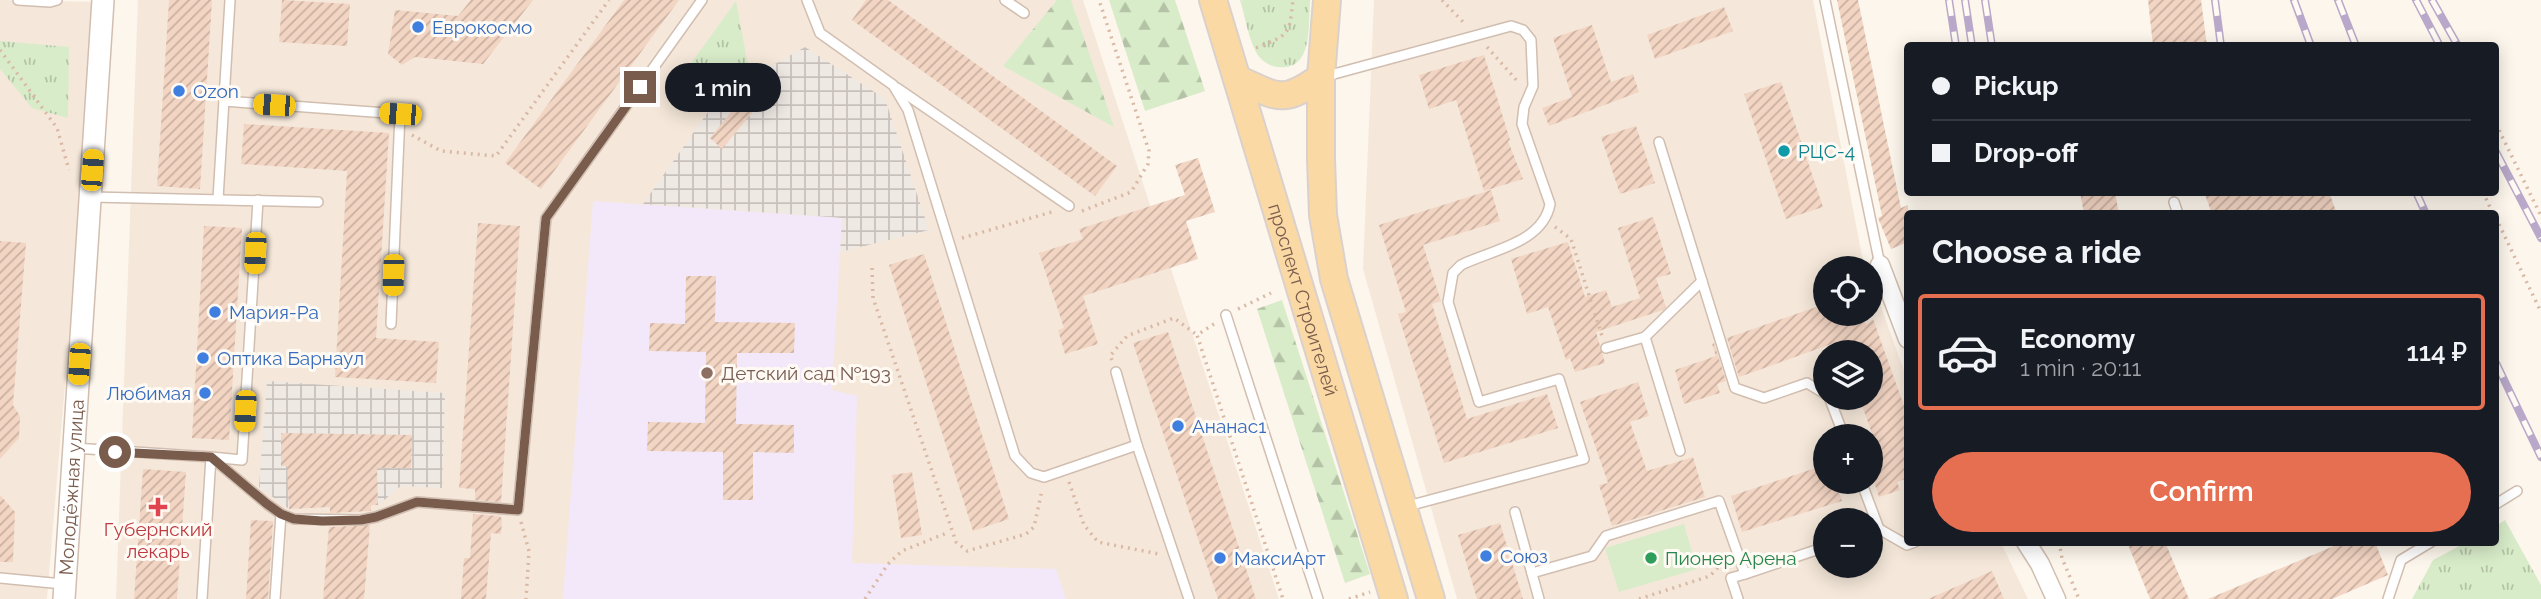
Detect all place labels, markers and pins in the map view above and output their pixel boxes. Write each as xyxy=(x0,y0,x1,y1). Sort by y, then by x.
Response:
place label: Еврокосмо xyxy=(432,16,532,38)
marker: Еврокосмо xyxy=(410,19,426,35)
place label: Ozon xyxy=(193,80,239,102)
marker: Ozon xyxy=(171,83,187,99)
place label: РЦС-4 xyxy=(1798,140,1855,162)
marker: РЦС-4 xyxy=(1776,143,1792,159)
place label: Мария-Ра xyxy=(229,301,319,323)
marker: Мария-Ра xyxy=(207,304,223,320)
place label: Оптика Барнаул xyxy=(217,347,364,369)
marker: Оптика Барнаул xyxy=(195,350,211,366)
place label: Детский сад №193 xyxy=(721,362,891,384)
marker: Детский сад №193 xyxy=(699,365,715,381)
place label: Любимая xyxy=(106,382,191,404)
marker: Любимая xyxy=(197,385,213,401)
place label: Ананас1 xyxy=(1192,415,1266,437)
marker: Ананас1 xyxy=(1170,418,1186,434)
marker: Губернский лекарь xyxy=(150,499,166,515)
place label: Губернский лекарь xyxy=(104,518,212,562)
place label: Союз xyxy=(1500,545,1548,567)
place label: МаксиАрт xyxy=(1234,547,1326,569)
place label: Пионер Арена xyxy=(1665,547,1797,569)
marker: Союз xyxy=(1478,548,1494,564)
marker: МаксиАрт xyxy=(1212,550,1228,566)
marker: Пионер Арена xyxy=(1643,550,1659,566)

